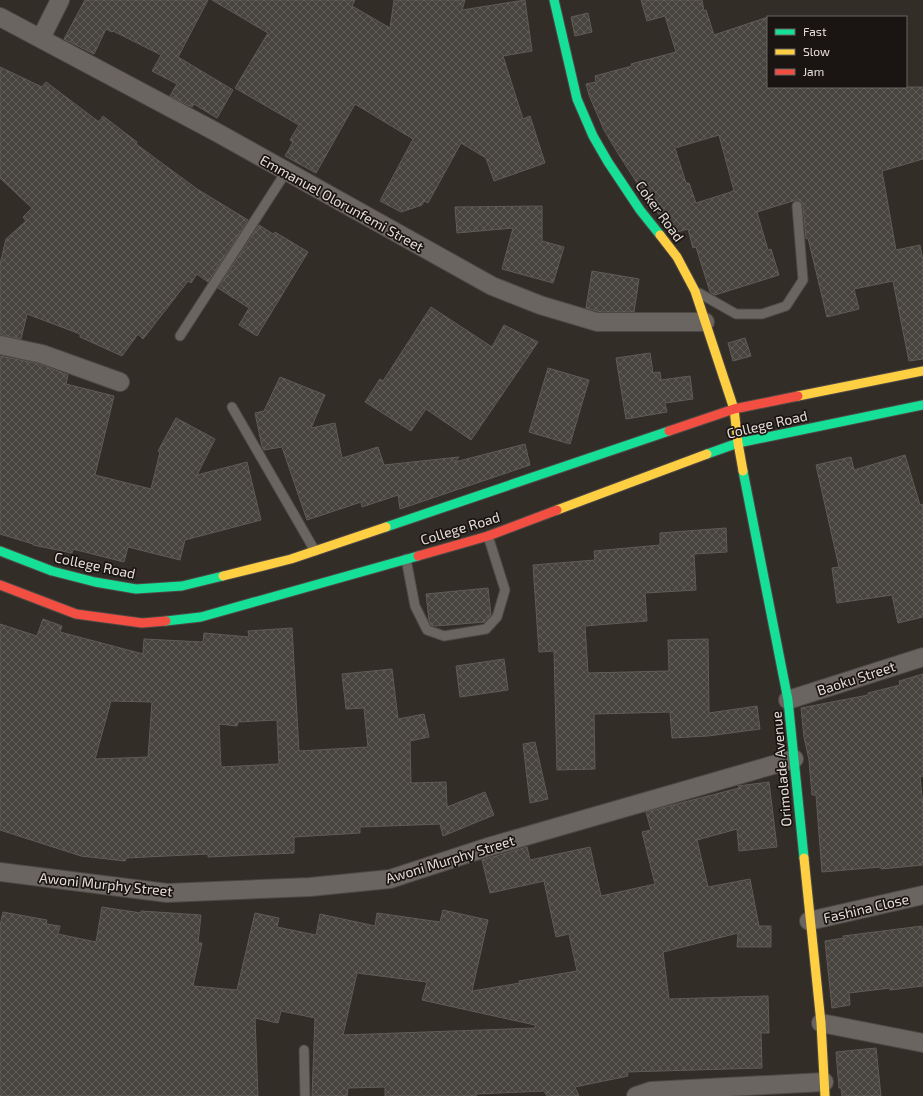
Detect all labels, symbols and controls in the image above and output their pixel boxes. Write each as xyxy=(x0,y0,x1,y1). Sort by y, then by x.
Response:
legend xyxy=(767,16,907,88)
text: Fast xyxy=(803,24,827,38)
text: Slow xyxy=(803,44,830,58)
text: Jam xyxy=(803,64,824,78)
street label: Emmanuel Olorunfemi Street xyxy=(257,151,427,255)
street label: Coker Road xyxy=(632,177,688,245)
street label: College Road xyxy=(725,406,809,442)
street label: College Road xyxy=(418,508,502,548)
street label: College Road xyxy=(53,548,137,582)
street label: Baoku Street xyxy=(815,657,897,699)
street label: Orimolade Avenue xyxy=(767,711,795,827)
street label: Awoni Murphy Street xyxy=(383,831,517,887)
street label: Awoni Murphy Street xyxy=(39,869,173,899)
street label: Fashina Close xyxy=(822,890,910,926)

